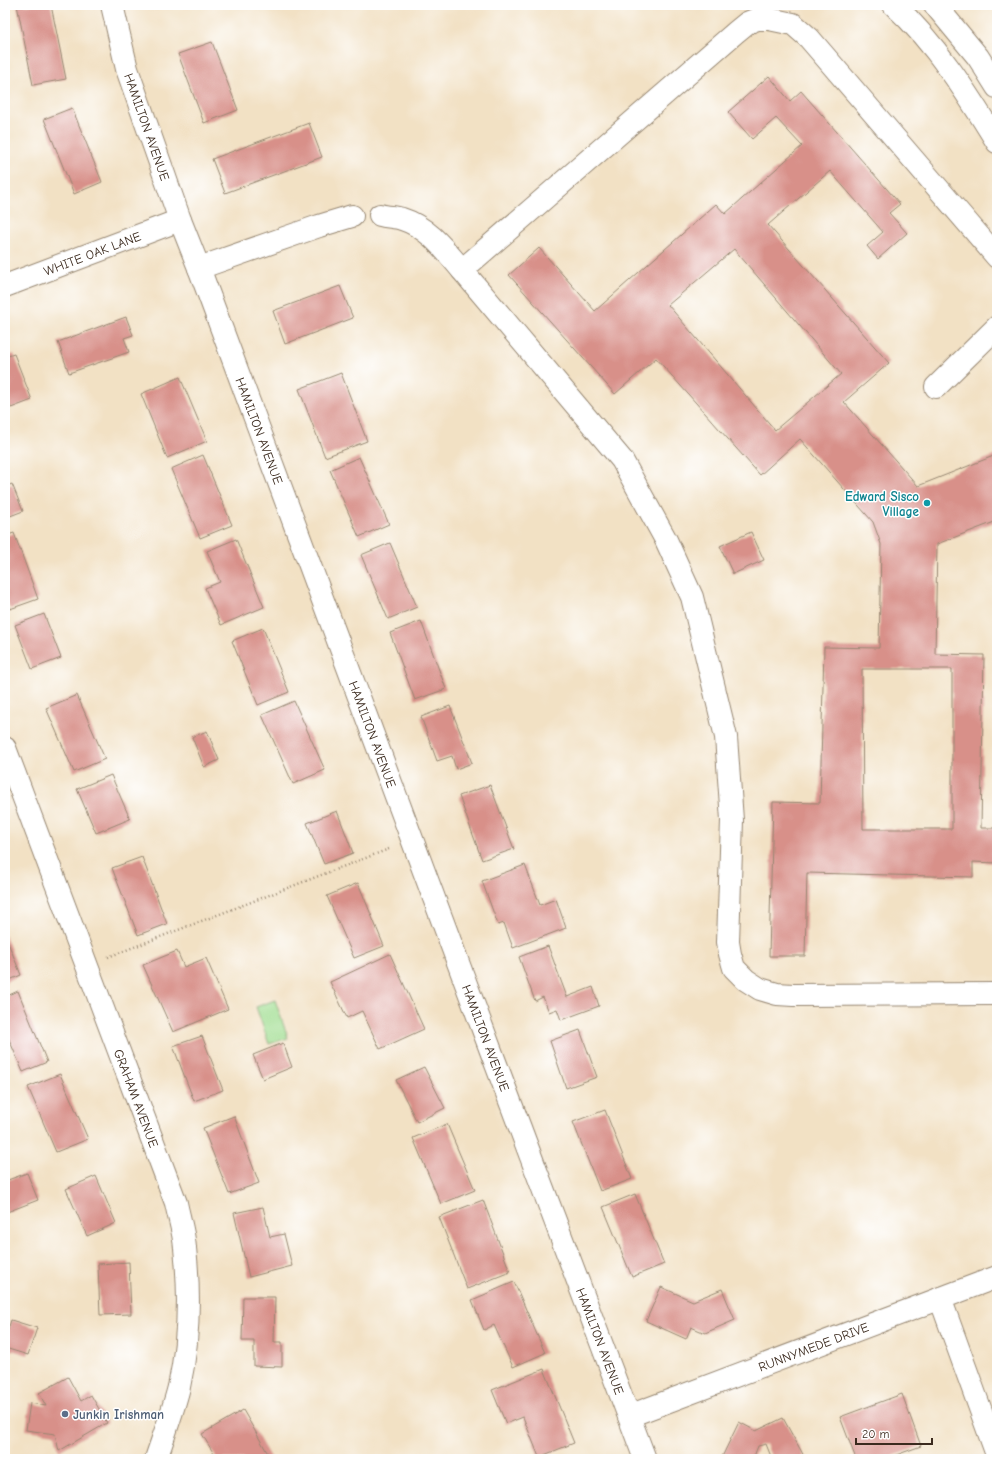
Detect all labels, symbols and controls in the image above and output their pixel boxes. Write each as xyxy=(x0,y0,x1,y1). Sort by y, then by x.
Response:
street label: HAMILTON AVENUE xyxy=(121,71,173,183)
street label: WHITE OAK LANE xyxy=(41,228,143,279)
street label: HAMILTON AVENUE xyxy=(232,375,286,486)
place label: Edward Sisco Village xyxy=(845,489,920,519)
marker: Edward Sisco Village xyxy=(922,498,932,508)
street label: HAMILTON AVENUE xyxy=(346,679,399,790)
street label: HAMILTON AVENUE xyxy=(459,983,513,1094)
street label: GRAHAM AVENUE xyxy=(111,1047,161,1150)
street label: HAMILTON AVENUE xyxy=(573,1286,627,1397)
street label: RUNNYMEDE DRIVE xyxy=(756,1319,871,1374)
place label: Junkin Irishman xyxy=(73,1407,164,1422)
marker: Junkin Irishman xyxy=(60,1409,70,1419)
scale bar xyxy=(856,1420,932,1446)
text: 20 m xyxy=(862,1427,890,1441)

